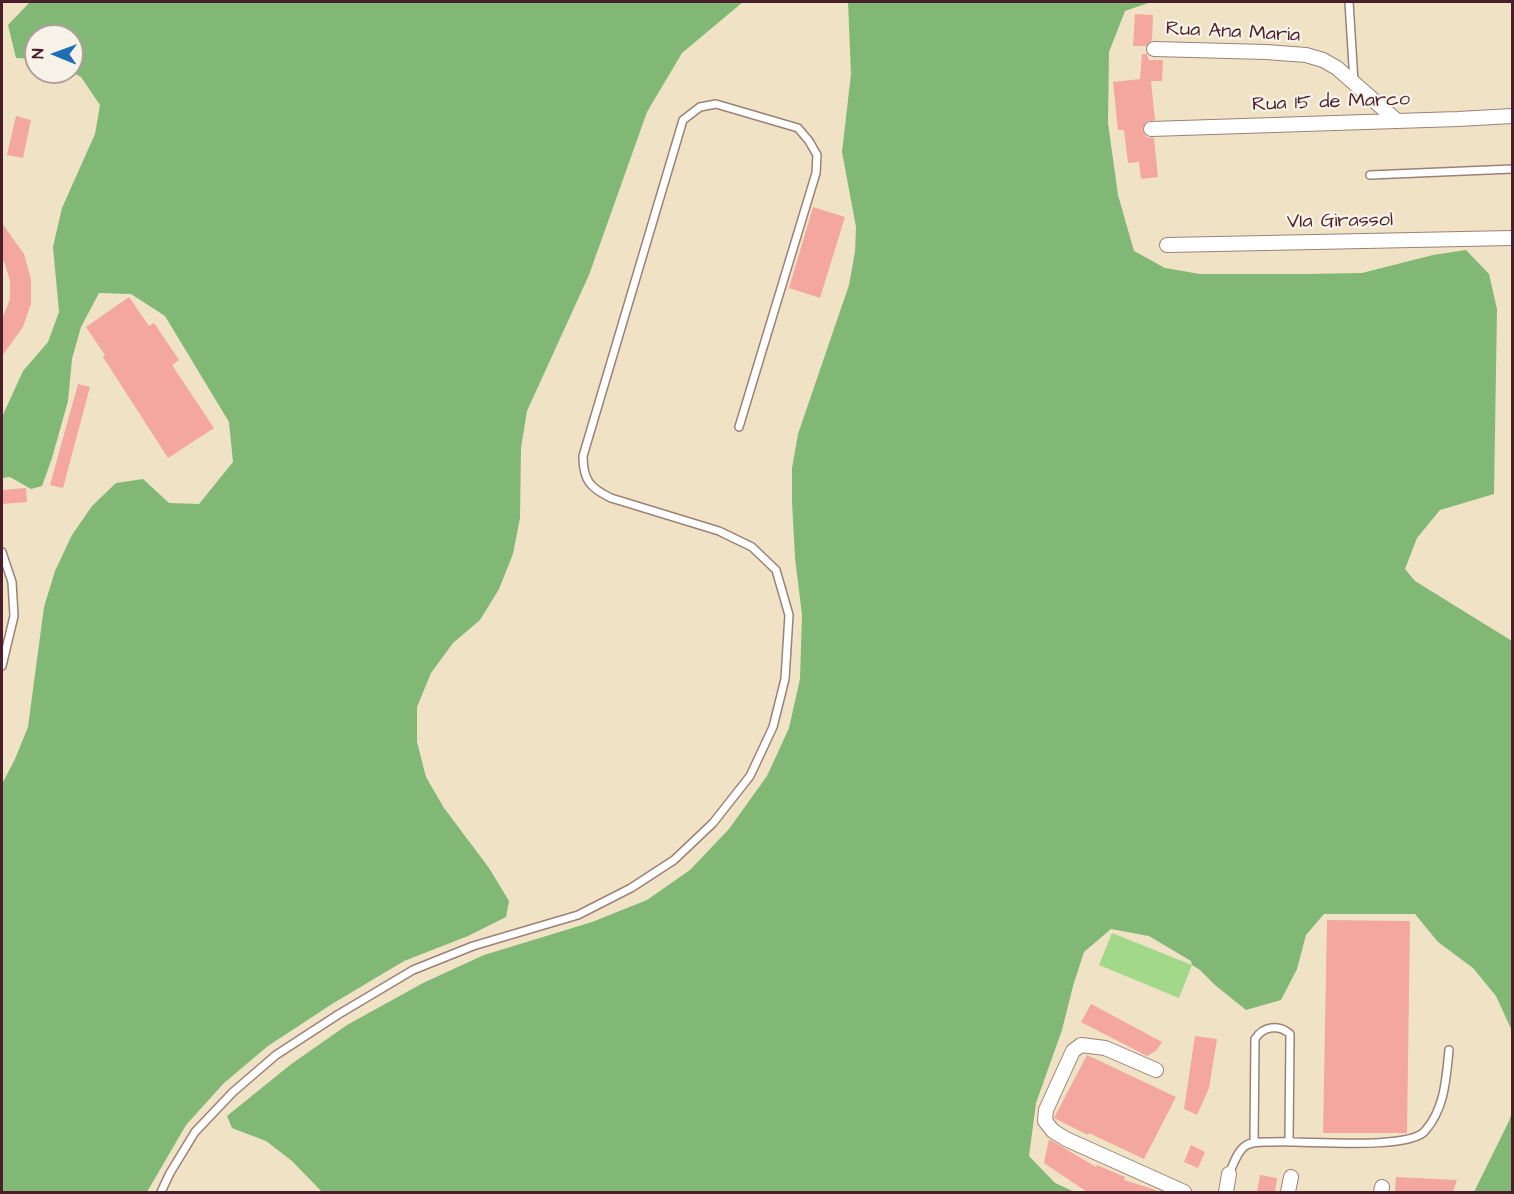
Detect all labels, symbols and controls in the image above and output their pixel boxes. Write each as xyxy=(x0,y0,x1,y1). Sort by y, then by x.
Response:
street label: Rua Ana Maria xyxy=(1165,17,1301,49)
north arrow xyxy=(24,24,84,84)
text: N xyxy=(27,49,49,59)
street label: Rua 15 de Marco xyxy=(1252,88,1410,118)
street label: VIa Girassol xyxy=(1287,209,1393,235)

